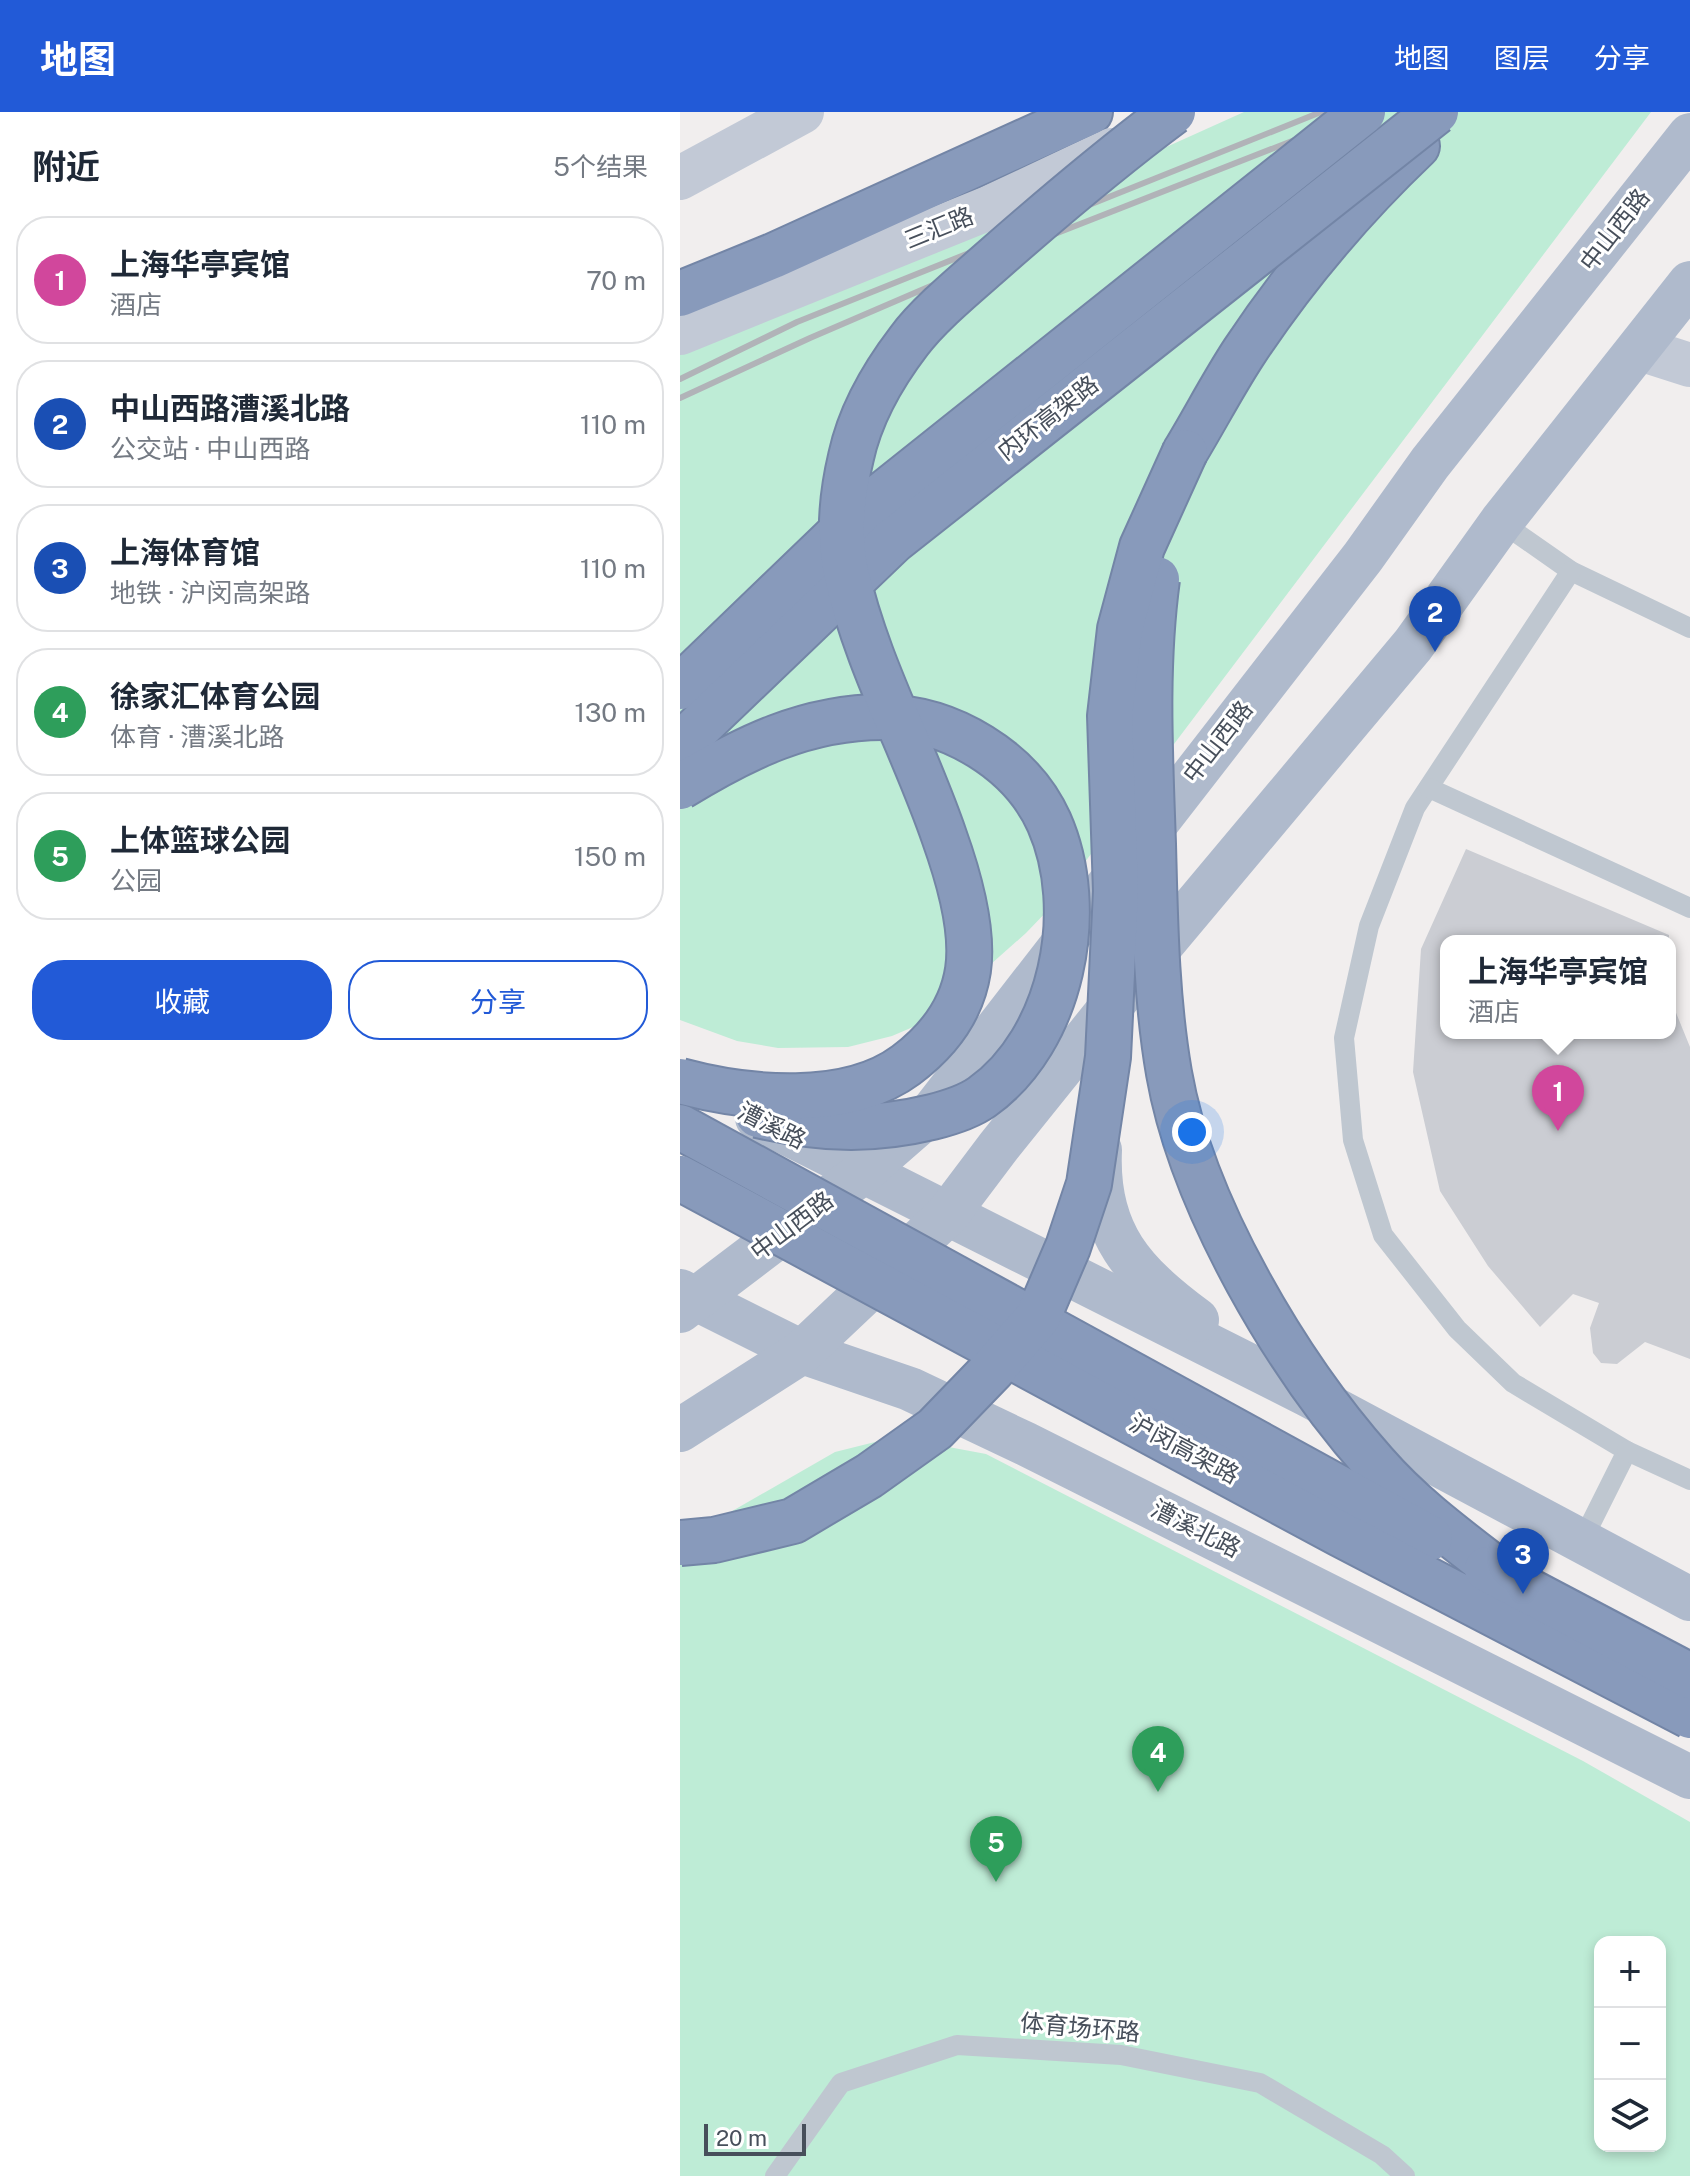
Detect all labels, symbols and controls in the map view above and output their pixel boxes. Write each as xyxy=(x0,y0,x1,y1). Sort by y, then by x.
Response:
text: 地图 xyxy=(40,37,116,82)
text: 地图 xyxy=(1394,41,1450,74)
text: 图层 xyxy=(1494,41,1550,74)
text: 分享 xyxy=(1594,41,1650,74)
text: 附近 xyxy=(32,147,100,187)
text: 5个结果 xyxy=(553,151,648,182)
street label: 中山西路 xyxy=(1574,183,1655,276)
street label: 三汇路 xyxy=(900,201,977,254)
text: 上海华亭宾馆 xyxy=(110,246,290,282)
text: 1 xyxy=(54,265,66,296)
text: 70 m xyxy=(586,265,646,296)
text: 酒店 xyxy=(110,289,162,320)
street label: 内环高架路 xyxy=(991,369,1103,465)
text: 中山西路漕溪北路 xyxy=(110,390,350,426)
text: 2 xyxy=(52,409,68,440)
text: 110 m xyxy=(580,409,646,440)
text: 公交站 · 中山西路 xyxy=(110,433,310,464)
text: 上海体育馆 xyxy=(110,534,260,570)
text: 3 xyxy=(51,553,69,584)
text: 110 m xyxy=(580,553,646,584)
text: 地铁 · 沪闵高架路 xyxy=(110,577,310,608)
pin: 2 xyxy=(1409,586,1461,652)
text: 徐家汇体育公园 xyxy=(110,678,320,714)
street label: 中山西路 xyxy=(1177,695,1258,788)
text: 4 xyxy=(51,697,69,728)
text: 130 m xyxy=(574,697,646,728)
text: 体育 · 漕溪北路 xyxy=(110,721,284,752)
text: 上体篮球公园 xyxy=(110,822,290,858)
text: 5 xyxy=(51,841,69,872)
text: 150 m xyxy=(574,841,646,872)
text: 公园 xyxy=(110,865,162,896)
popup xyxy=(1440,935,1676,1039)
text: 上海华亭宾馆 xyxy=(1468,953,1648,989)
button: 收藏 xyxy=(32,960,332,1040)
button: 分享 xyxy=(348,960,648,1040)
text: 酒店 xyxy=(1468,996,1520,1027)
pin: 1 xyxy=(1532,1065,1584,1131)
street label: 漕溪路 xyxy=(734,1096,811,1154)
your location xyxy=(1172,1112,1212,1152)
street label: 中山西路 xyxy=(745,1185,838,1265)
street label: 沪闵高架路 xyxy=(1125,1408,1244,1489)
street label: 漕溪北路 xyxy=(1147,1494,1246,1562)
pin: 3 xyxy=(1497,1528,1549,1594)
pin: 4 xyxy=(1132,1726,1184,1792)
pin: 5 xyxy=(970,1816,1022,1882)
map controls xyxy=(1594,1936,1666,2152)
button: + xyxy=(1594,1936,1666,2008)
street label: 体育场环路 xyxy=(1019,2008,1141,2046)
button: − xyxy=(1594,2008,1666,2080)
button: layers xyxy=(1594,2080,1666,2152)
scale bar xyxy=(704,2120,806,2156)
text: 20 m xyxy=(716,2125,767,2151)

